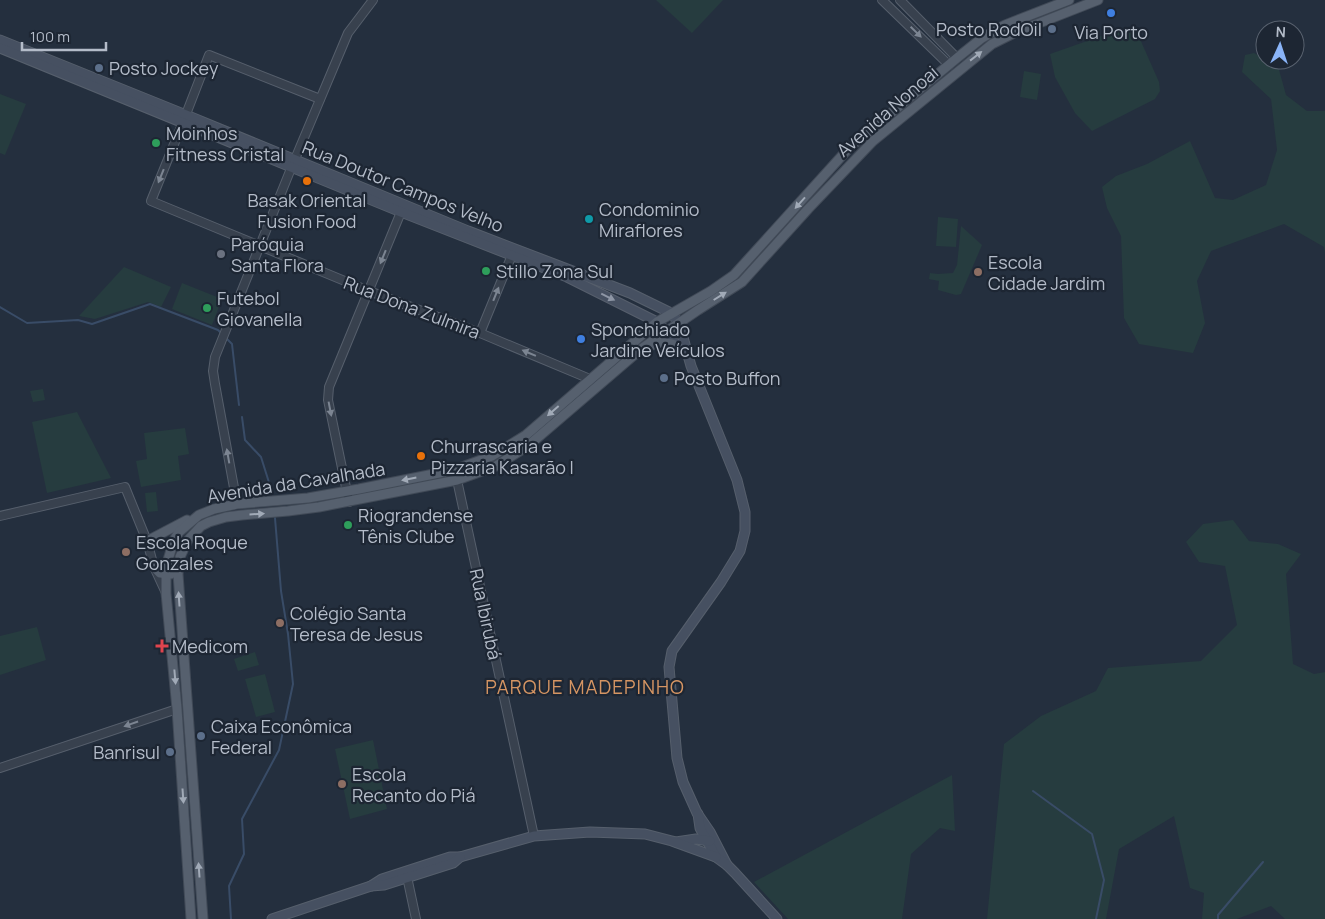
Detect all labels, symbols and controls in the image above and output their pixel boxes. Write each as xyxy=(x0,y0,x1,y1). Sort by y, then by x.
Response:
marker: Via Porto xyxy=(1105,7,1117,19)
place label: Posto RodOil xyxy=(936,17,1042,41)
scale bar xyxy=(22,20,106,52)
place label: Via Porto xyxy=(1074,20,1148,44)
north arrow xyxy=(1255,20,1305,70)
text: N xyxy=(1275,22,1286,41)
marker: Posto RodOil xyxy=(1046,23,1058,35)
text: 100 m xyxy=(30,26,70,47)
one-way arrow xyxy=(909,26,921,38)
one-way arrow xyxy=(970,51,983,62)
place label: Posto Jockey xyxy=(109,56,219,80)
street label: Avenida Nonoai xyxy=(831,60,943,162)
marker: Posto Jockey xyxy=(93,62,105,74)
place label: Moinhos Fitness Cristal xyxy=(166,121,285,166)
street label: Rua Doutor Campos Velho xyxy=(299,135,507,237)
marker: Moinhos Fitness Cristal xyxy=(150,137,162,149)
one-way arrow xyxy=(157,169,165,183)
marker: Basak Oriental Fusion Food xyxy=(301,175,313,187)
place label: Basak Oriental Fusion Food xyxy=(247,188,367,233)
one-way arrow xyxy=(795,196,806,209)
place label: Condominio Miraflores xyxy=(599,197,699,242)
marker: Condominio Miraflores xyxy=(583,213,595,225)
place label: Paróquia Santa Flora xyxy=(231,232,324,277)
marker: Paróquia Santa Flora xyxy=(215,248,227,260)
one-way arrow xyxy=(379,250,387,265)
place label: Escola Cidade Jardim xyxy=(988,250,1105,295)
place label: Stillo Zona Sul xyxy=(496,259,613,283)
marker: Stillo Zona Sul xyxy=(480,265,492,277)
marker: Escola Cidade Jardim xyxy=(972,266,984,278)
street label: Rua Dona Zulmira xyxy=(340,270,484,344)
place label: Futebol Giovanella xyxy=(217,286,302,331)
one-way arrow xyxy=(492,286,500,301)
one-way arrow xyxy=(713,292,726,301)
one-way arrow xyxy=(601,293,615,301)
marker: Futebol Giovanella xyxy=(201,302,213,314)
place label: Sponchiado Jardine Veículos xyxy=(591,317,725,362)
marker: Sponchiado Jardine Veículos xyxy=(575,333,587,345)
one-way arrow xyxy=(522,349,536,357)
place label: Posto Buffon xyxy=(674,366,781,390)
marker: Posto Buffon xyxy=(658,372,670,384)
one-way arrow xyxy=(326,401,334,417)
one-way arrow xyxy=(548,405,560,417)
place label: Churrascaria e Pizzaria Kasarão I xyxy=(431,434,574,479)
one-way arrow xyxy=(224,448,232,464)
marker: Churrascaria e Pizzaria Kasarão I xyxy=(415,450,427,462)
street label: Avenida da Cavalhada xyxy=(205,456,387,508)
one-way arrow xyxy=(402,475,417,483)
place label: Riograndense Tênis Clube xyxy=(358,503,473,548)
one-way arrow xyxy=(249,509,265,517)
marker: Riograndense Tênis Clube xyxy=(342,519,354,531)
place label: Escola Roque Gonzales xyxy=(136,530,248,575)
marker: Escola Roque Gonzales xyxy=(120,546,132,558)
street label: Rua Ibirubá xyxy=(465,566,507,662)
one-way arrow xyxy=(175,590,183,606)
place label: Colégio Santa Teresa de Jesus xyxy=(290,601,423,646)
marker: Colégio Santa Teresa de Jesus xyxy=(274,617,286,629)
place label: Medicom xyxy=(172,634,248,658)
marker: Medicom xyxy=(156,640,168,652)
one-way arrow xyxy=(171,669,179,685)
district label: PARQUE MADEPINHO xyxy=(485,674,685,700)
place label: Caixa Econômica Federal xyxy=(211,714,352,759)
one-way arrow xyxy=(123,721,138,729)
marker: Caixa Econômica Federal xyxy=(195,730,207,742)
place label: Banrisul xyxy=(93,740,160,764)
marker: Banrisul xyxy=(164,746,176,758)
place label: Escola Recanto do Piá xyxy=(352,762,476,807)
marker: Escola Recanto do Piá xyxy=(336,778,348,790)
one-way arrow xyxy=(180,788,188,804)
one-way arrow xyxy=(195,862,203,878)

